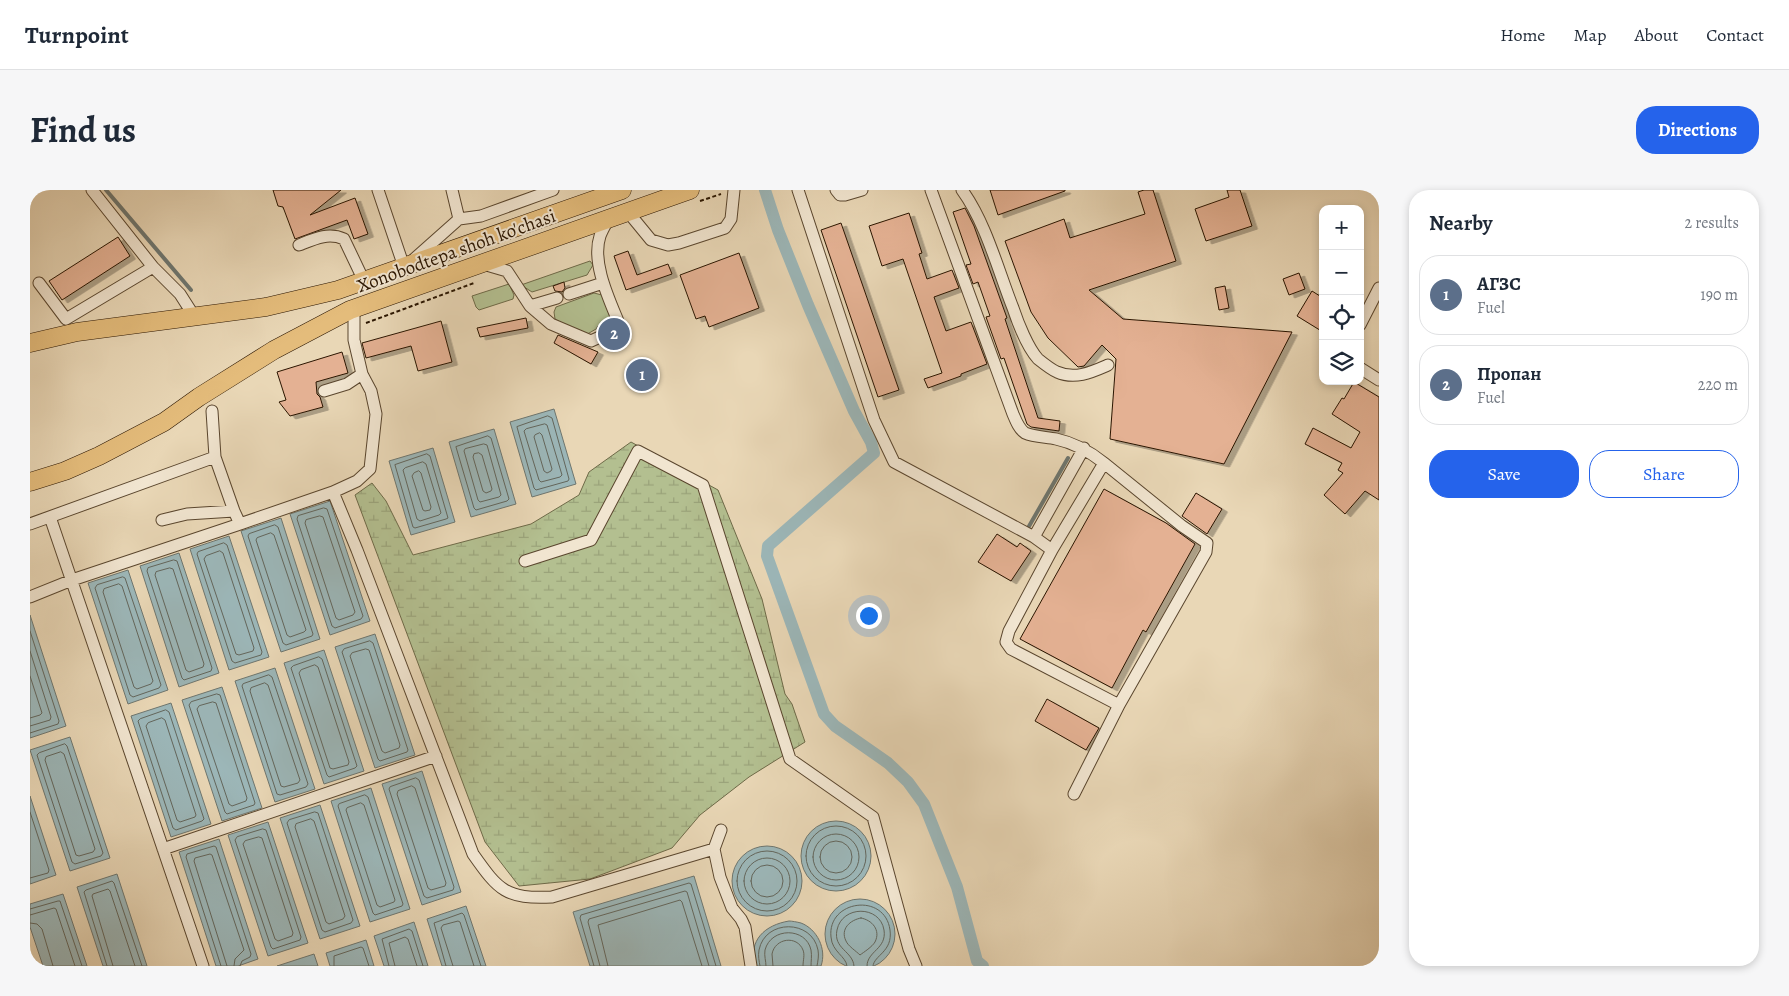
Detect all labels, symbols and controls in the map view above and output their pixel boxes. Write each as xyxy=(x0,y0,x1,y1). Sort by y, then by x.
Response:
text: Turnpoint xyxy=(25,19,129,51)
text: Home xyxy=(1500,23,1545,47)
text: Map xyxy=(1573,23,1606,47)
text: About xyxy=(1634,23,1678,47)
text: Contact xyxy=(1706,23,1764,47)
text: Find us xyxy=(30,106,136,154)
button: Directions xyxy=(1636,106,1759,154)
street label: Xonobodtepa shoh ko'chasi xyxy=(353,203,559,299)
map controls xyxy=(1319,205,1364,385)
button: + xyxy=(1319,205,1364,250)
text: Nearby xyxy=(1429,209,1492,237)
text: 2 results xyxy=(1684,212,1739,234)
button: − xyxy=(1319,250,1364,295)
text: АГЗС xyxy=(1477,271,1521,297)
text: 1 xyxy=(1443,284,1449,306)
text: 190 m xyxy=(1700,284,1738,306)
button: locate xyxy=(1319,295,1364,340)
text: Fuel xyxy=(1477,297,1505,319)
pin: 2 xyxy=(598,315,630,353)
button: layers xyxy=(1319,340,1364,385)
pin: 1 xyxy=(626,356,658,394)
text: Пропан xyxy=(1477,361,1542,387)
text: 2 xyxy=(1442,374,1450,396)
text: 220 m xyxy=(1698,374,1738,396)
text: Fuel xyxy=(1477,387,1505,409)
button: Save xyxy=(1429,450,1579,498)
button: Share xyxy=(1589,450,1739,498)
your location xyxy=(856,603,882,629)

